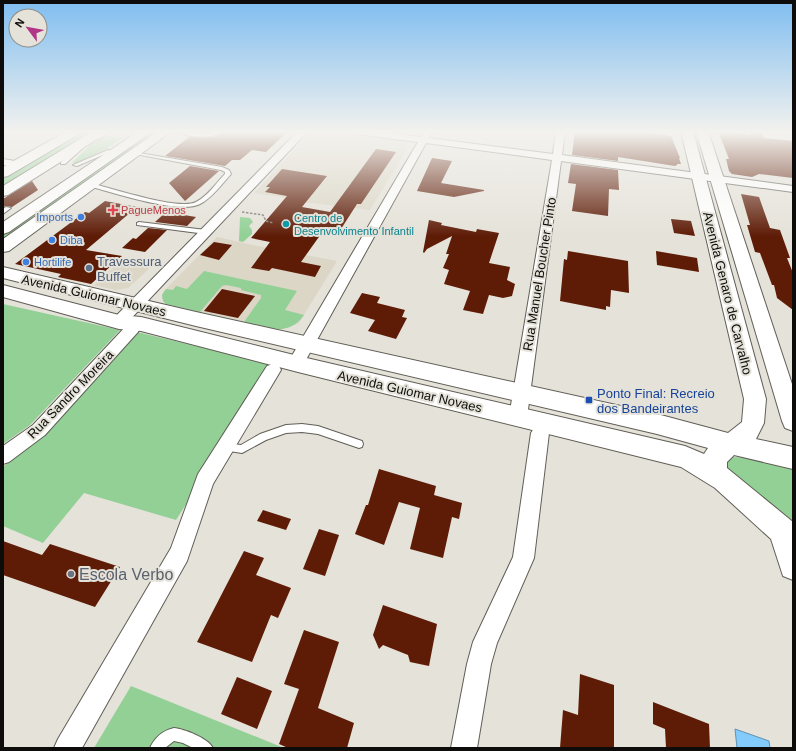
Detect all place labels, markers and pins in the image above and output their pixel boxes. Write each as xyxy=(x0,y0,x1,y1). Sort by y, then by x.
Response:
place label: PagueMenos xyxy=(121,204,186,216)
marker: PagueMenos xyxy=(108,205,118,215)
place label: Imports xyxy=(36,211,73,223)
marker: Imports xyxy=(76,212,86,222)
place label: Centro de Desenvolvimento Infantil xyxy=(294,212,414,237)
marker: Centro de Desenvolvimento Infantil xyxy=(281,219,291,229)
place label: Diba xyxy=(60,234,84,246)
marker: Diba xyxy=(47,235,57,245)
place label: Travessura Buffet xyxy=(97,254,162,284)
place label: Hortilife xyxy=(34,256,71,268)
marker: Hortilife xyxy=(21,257,31,267)
marker: Travessura Buffet xyxy=(84,263,94,273)
place label: Ponto Final: Recreio dos Bandeirantes xyxy=(597,386,715,416)
marker: Ponto Final: Recreio dos Bandeirantes xyxy=(584,395,594,405)
place label: Escola Verbo xyxy=(79,566,173,583)
marker: Escola Verbo xyxy=(66,569,76,579)

